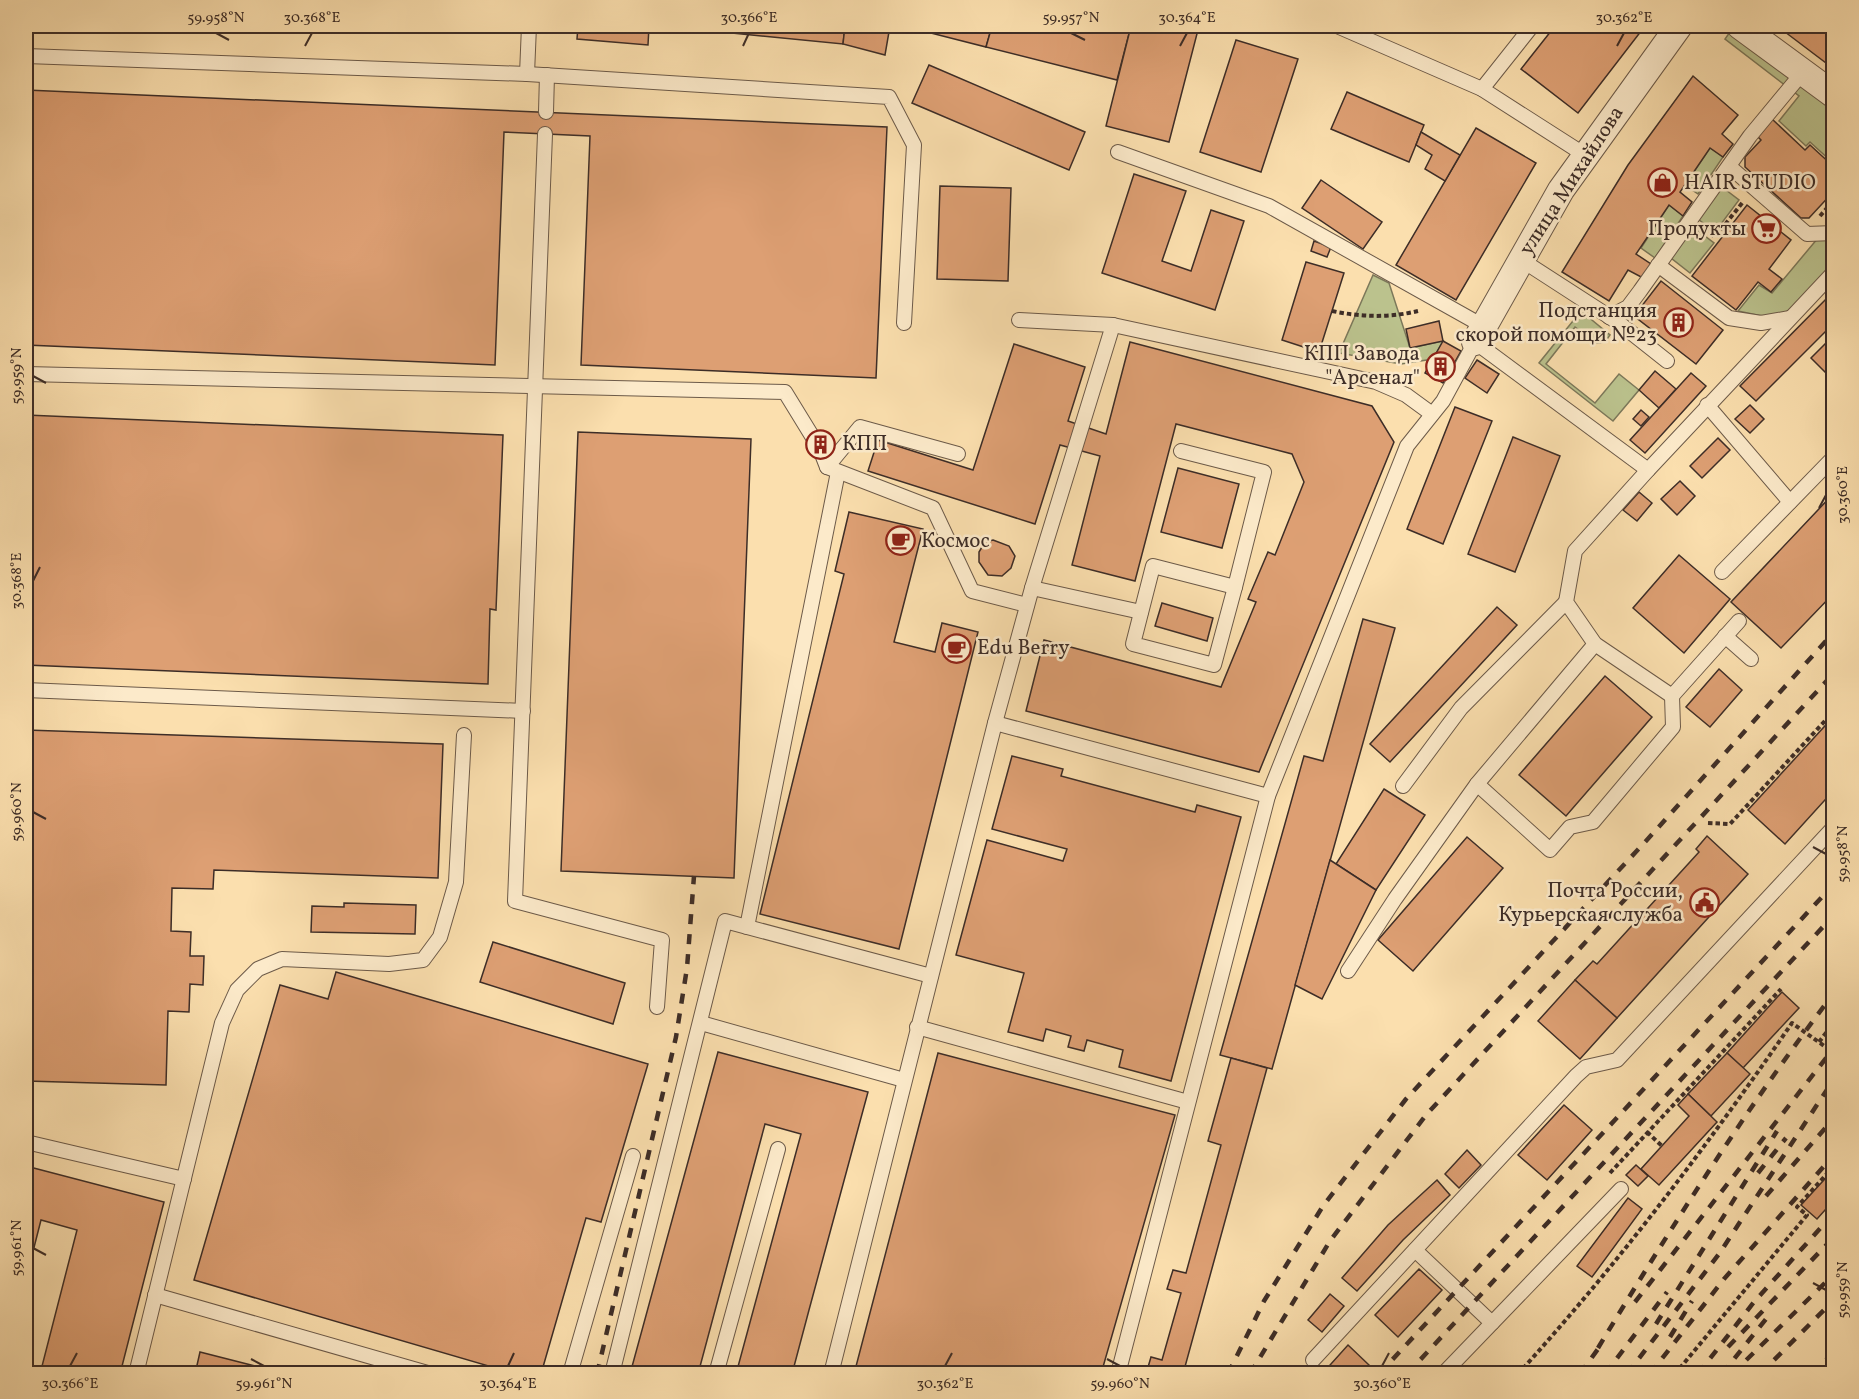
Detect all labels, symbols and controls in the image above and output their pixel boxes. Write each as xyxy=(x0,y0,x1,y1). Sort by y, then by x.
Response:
text: 59.958°N xyxy=(187,8,245,29)
text: 30.368°E xyxy=(284,8,340,29)
text: 30.366°E xyxy=(721,8,777,29)
text: 59.957°N xyxy=(1042,8,1100,29)
text: 30.364°E xyxy=(1158,8,1216,29)
text: 30.362°E xyxy=(1595,8,1653,29)
street label: улица Михайлова xyxy=(1513,101,1631,261)
shop icon: HAIR STUDIO xyxy=(1647,167,1679,199)
place label: HAIR STUDIO xyxy=(1684,169,1816,198)
supermarket icon: Продукты xyxy=(1751,213,1783,245)
place label: Продукты xyxy=(1648,215,1746,244)
place label: Подстанция скорой помощи №23 xyxy=(1456,297,1657,350)
building icon: Подстанция скорой помощи №23 xyxy=(1662,307,1694,339)
place label: КПП Завода "Арсенал" xyxy=(1304,340,1420,393)
text: 59.959°N xyxy=(7,347,28,405)
building icon: КПП Завода "Арсенал" xyxy=(1425,350,1457,382)
building icon: КПП xyxy=(805,428,837,460)
place label: КПП xyxy=(842,430,887,459)
text: 30.360°E xyxy=(1833,466,1854,524)
cafe icon: Космос xyxy=(884,525,916,557)
place label: Космос xyxy=(921,527,990,556)
text: 30.368°E xyxy=(7,553,28,609)
cafe icon: Edu Berry xyxy=(940,632,972,664)
place label: Edu Berry xyxy=(977,634,1070,663)
text: 59.960°N xyxy=(7,782,28,842)
text: 59.958°N xyxy=(1833,825,1854,883)
place label: Почта России, Курьерская служба xyxy=(1498,877,1683,930)
public building icon: Почта России, Курьерская служба xyxy=(1688,887,1720,919)
text: 59.961°N xyxy=(7,1220,28,1276)
text: 59.959°N xyxy=(1833,1261,1854,1319)
text: 30.366°E xyxy=(42,1374,98,1395)
text: 59.961°N xyxy=(236,1374,292,1395)
text: 30.364°E xyxy=(479,1374,537,1395)
text: 30.362°E xyxy=(916,1374,974,1395)
text: 59.960°N xyxy=(1090,1374,1150,1395)
text: 30.360°E xyxy=(1353,1374,1411,1395)

